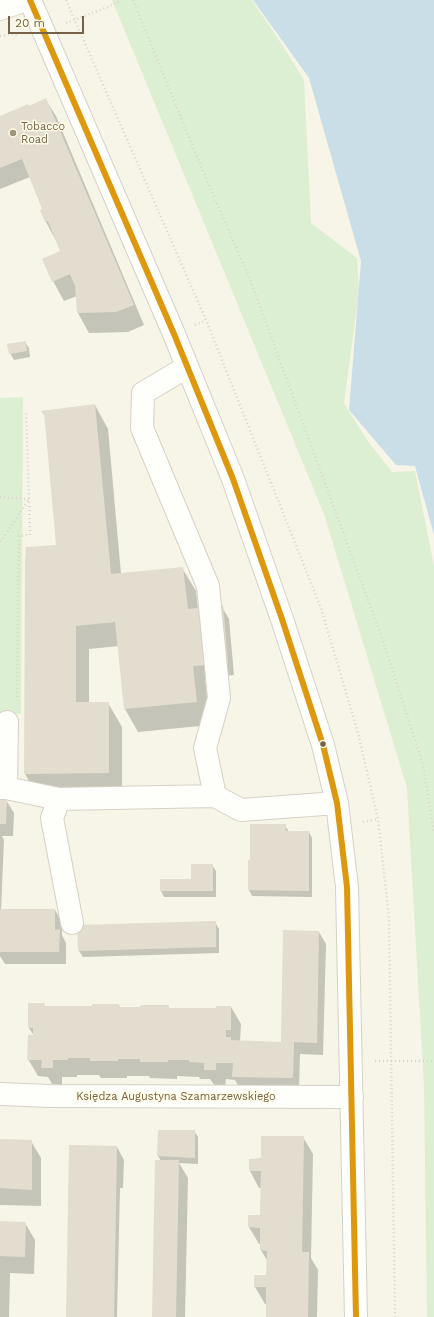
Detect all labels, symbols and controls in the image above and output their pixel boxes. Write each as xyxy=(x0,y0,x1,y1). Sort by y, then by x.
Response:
scale bar xyxy=(10,8,86,34)
text: 20 m xyxy=(15,16,45,30)
place label: Tobacco Road xyxy=(21,120,65,146)
marker: Tobacco Road xyxy=(8,128,18,138)
unlabelled marker xyxy=(318,739,328,749)
street label: Księdza Augustyna Szamarzewskiego xyxy=(76,1090,276,1104)

